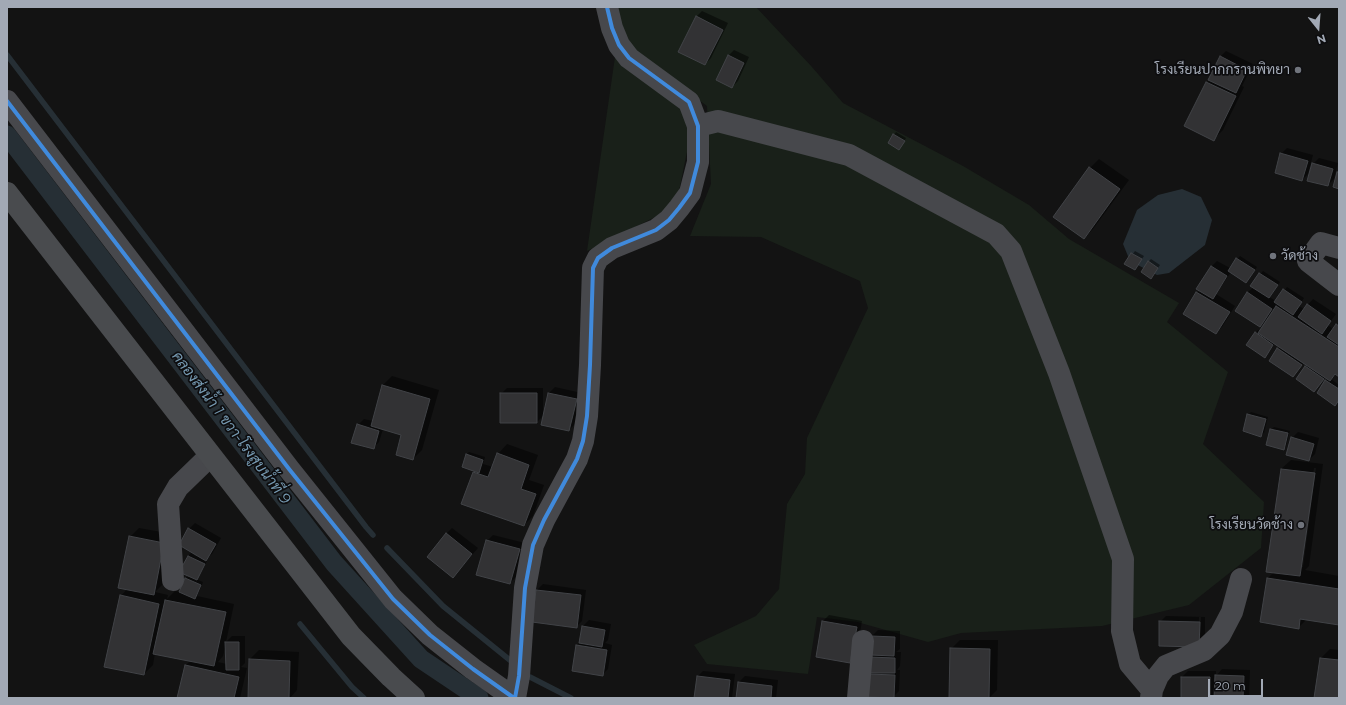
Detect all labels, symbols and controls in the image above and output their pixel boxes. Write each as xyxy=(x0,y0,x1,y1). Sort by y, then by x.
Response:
north arrow xyxy=(1298,8,1338,48)
text: N xyxy=(1315,31,1328,47)
place label: โรงเรียนปากกรานพิทยา xyxy=(1155,62,1290,78)
marker: โรงเรียนปากกรานพิทยา xyxy=(1293,65,1303,75)
place label: วัดช้าง xyxy=(1281,248,1318,264)
marker: วัดช้าง xyxy=(1268,251,1278,261)
water label: คลองส่งน้ำ 1 ขวา-โรงสูบน้ำที่ 9 xyxy=(168,348,294,508)
place label: โรงเรียนวัดช้าง xyxy=(1209,517,1293,533)
marker: โรงเรียนวัดช้าง xyxy=(1296,520,1306,530)
scale bar xyxy=(1210,671,1265,697)
text: 20 m xyxy=(1215,678,1246,693)

